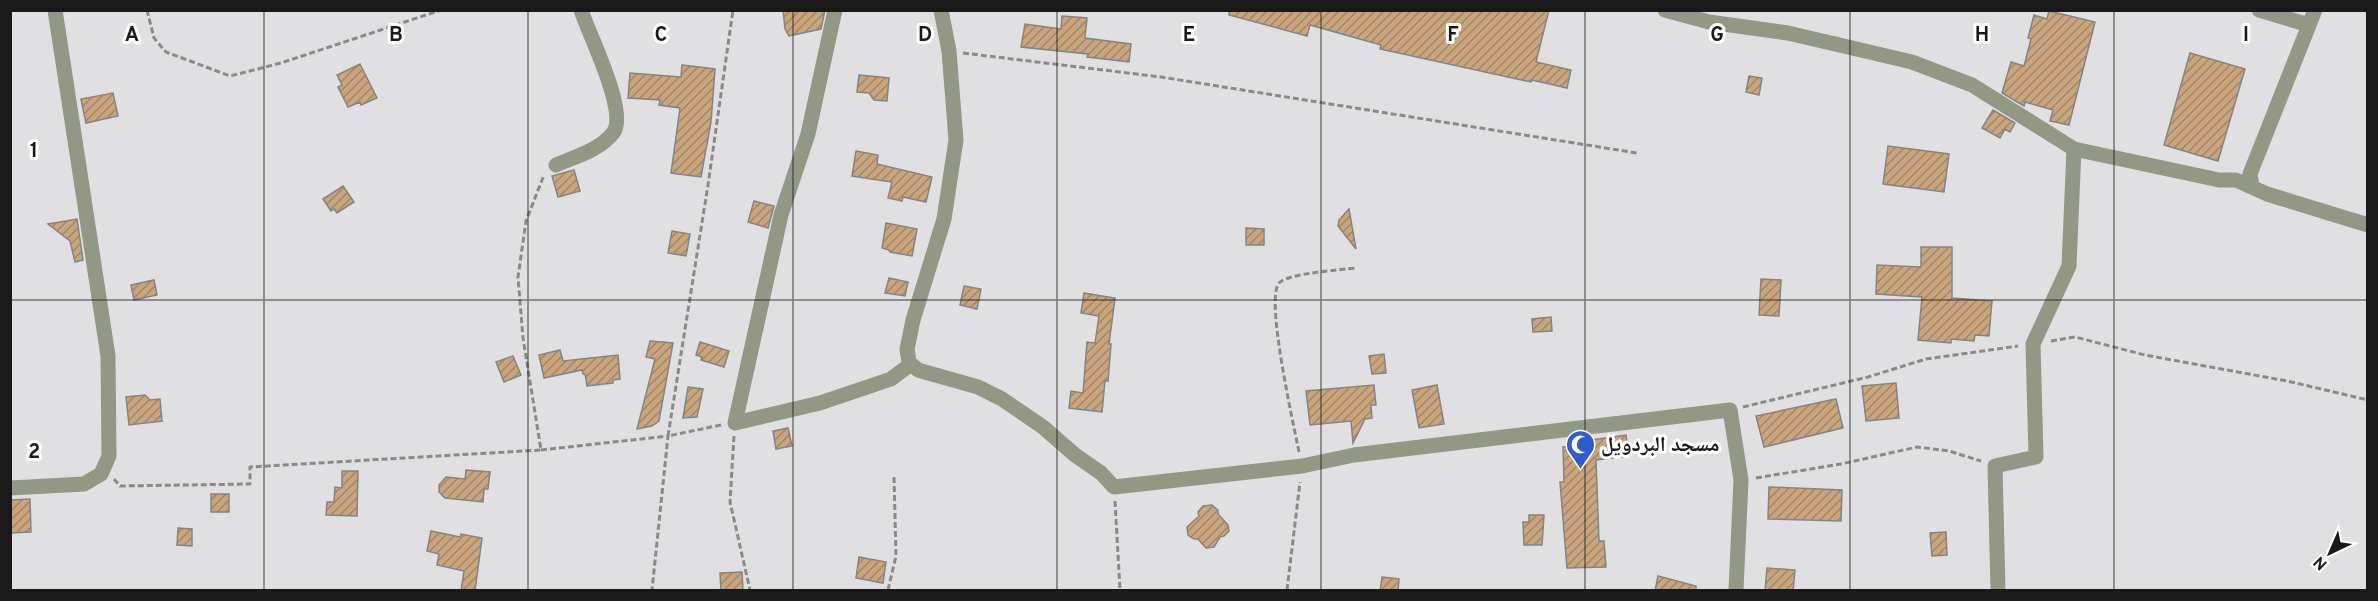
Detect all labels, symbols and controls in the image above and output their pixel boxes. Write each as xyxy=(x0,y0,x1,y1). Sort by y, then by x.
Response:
text: A xyxy=(125,23,139,49)
text: B xyxy=(389,23,403,49)
text: C xyxy=(655,23,667,49)
text: D xyxy=(918,23,932,49)
text: E xyxy=(1183,23,1195,49)
text: F xyxy=(1447,23,1459,49)
text: G xyxy=(1710,23,1724,49)
text: H xyxy=(1975,23,1989,49)
text: I xyxy=(2243,23,2249,49)
text: 1 xyxy=(30,139,38,165)
mosque icon: مسجد البردويل xyxy=(1564,428,1596,470)
place label: مسجد البردويل xyxy=(1601,432,1719,459)
text: 2 xyxy=(28,440,40,466)
north arrow xyxy=(2300,523,2360,583)
text: N xyxy=(2310,551,2332,574)

